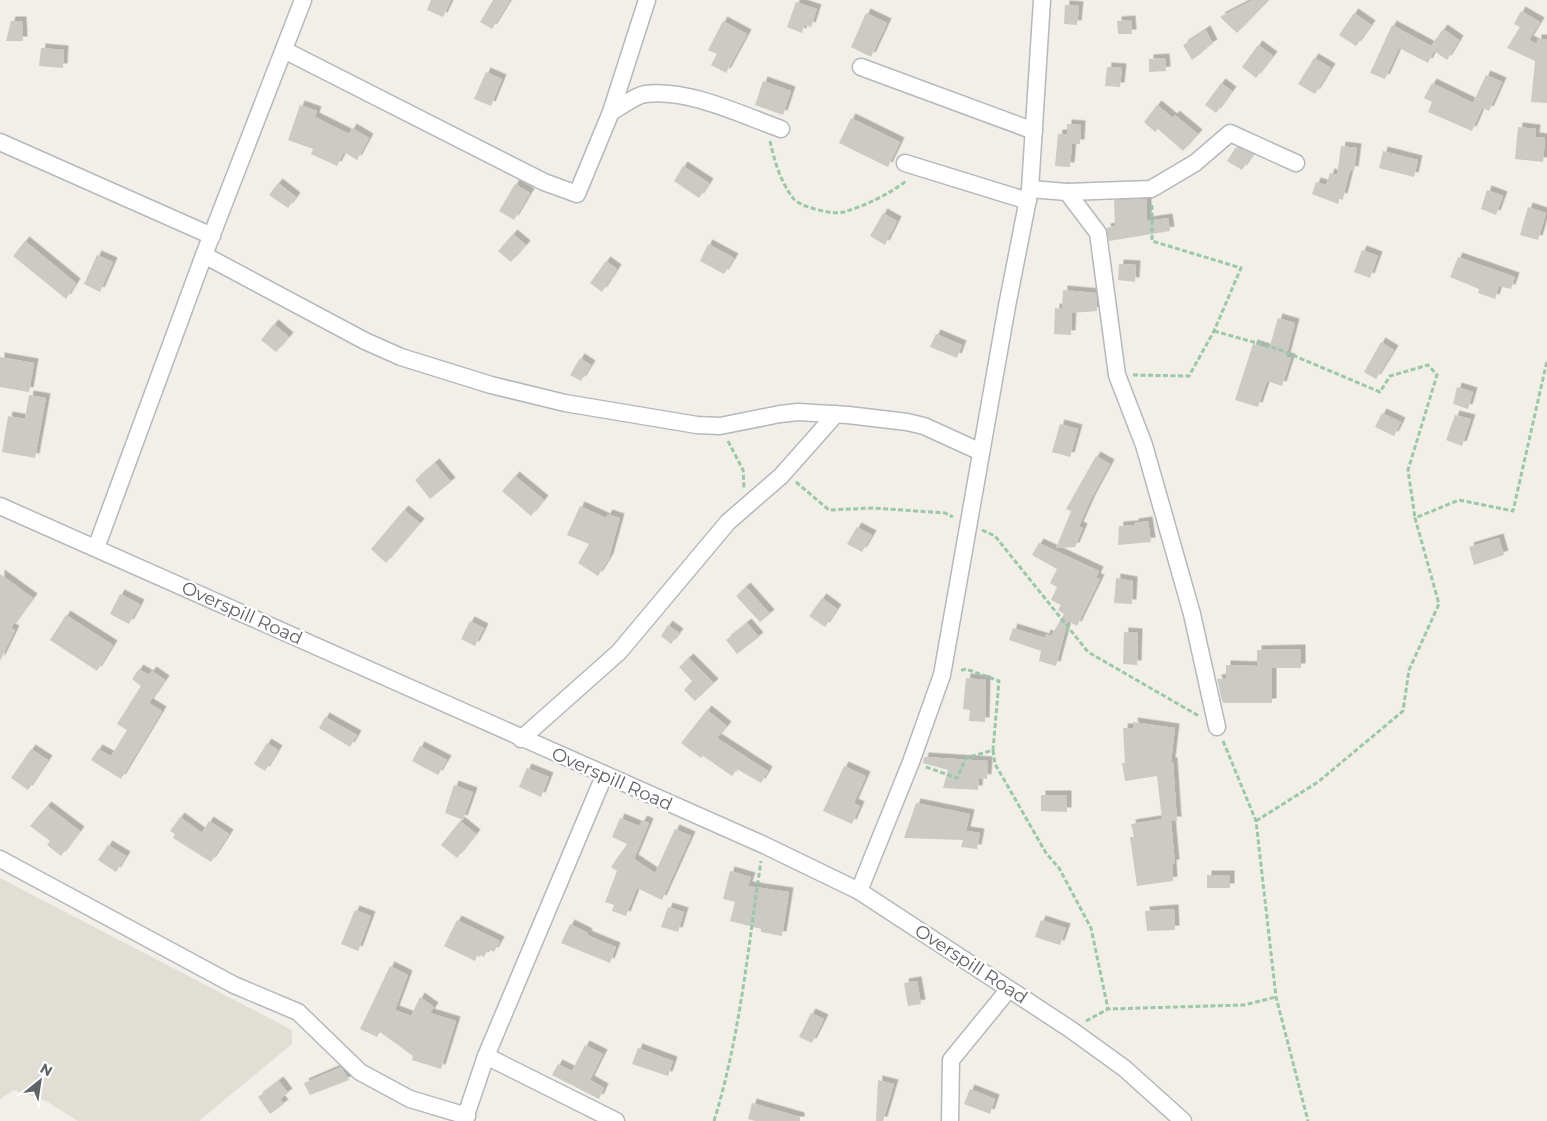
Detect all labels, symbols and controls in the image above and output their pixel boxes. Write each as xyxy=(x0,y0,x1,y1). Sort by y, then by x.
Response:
street label: Overspill Road xyxy=(178,577,306,649)
street label: Overspill Road xyxy=(548,743,676,815)
street label: Overspill Road xyxy=(911,919,1031,1009)
north arrow xyxy=(15,1056,65,1106)
text: N xyxy=(37,1059,56,1080)

